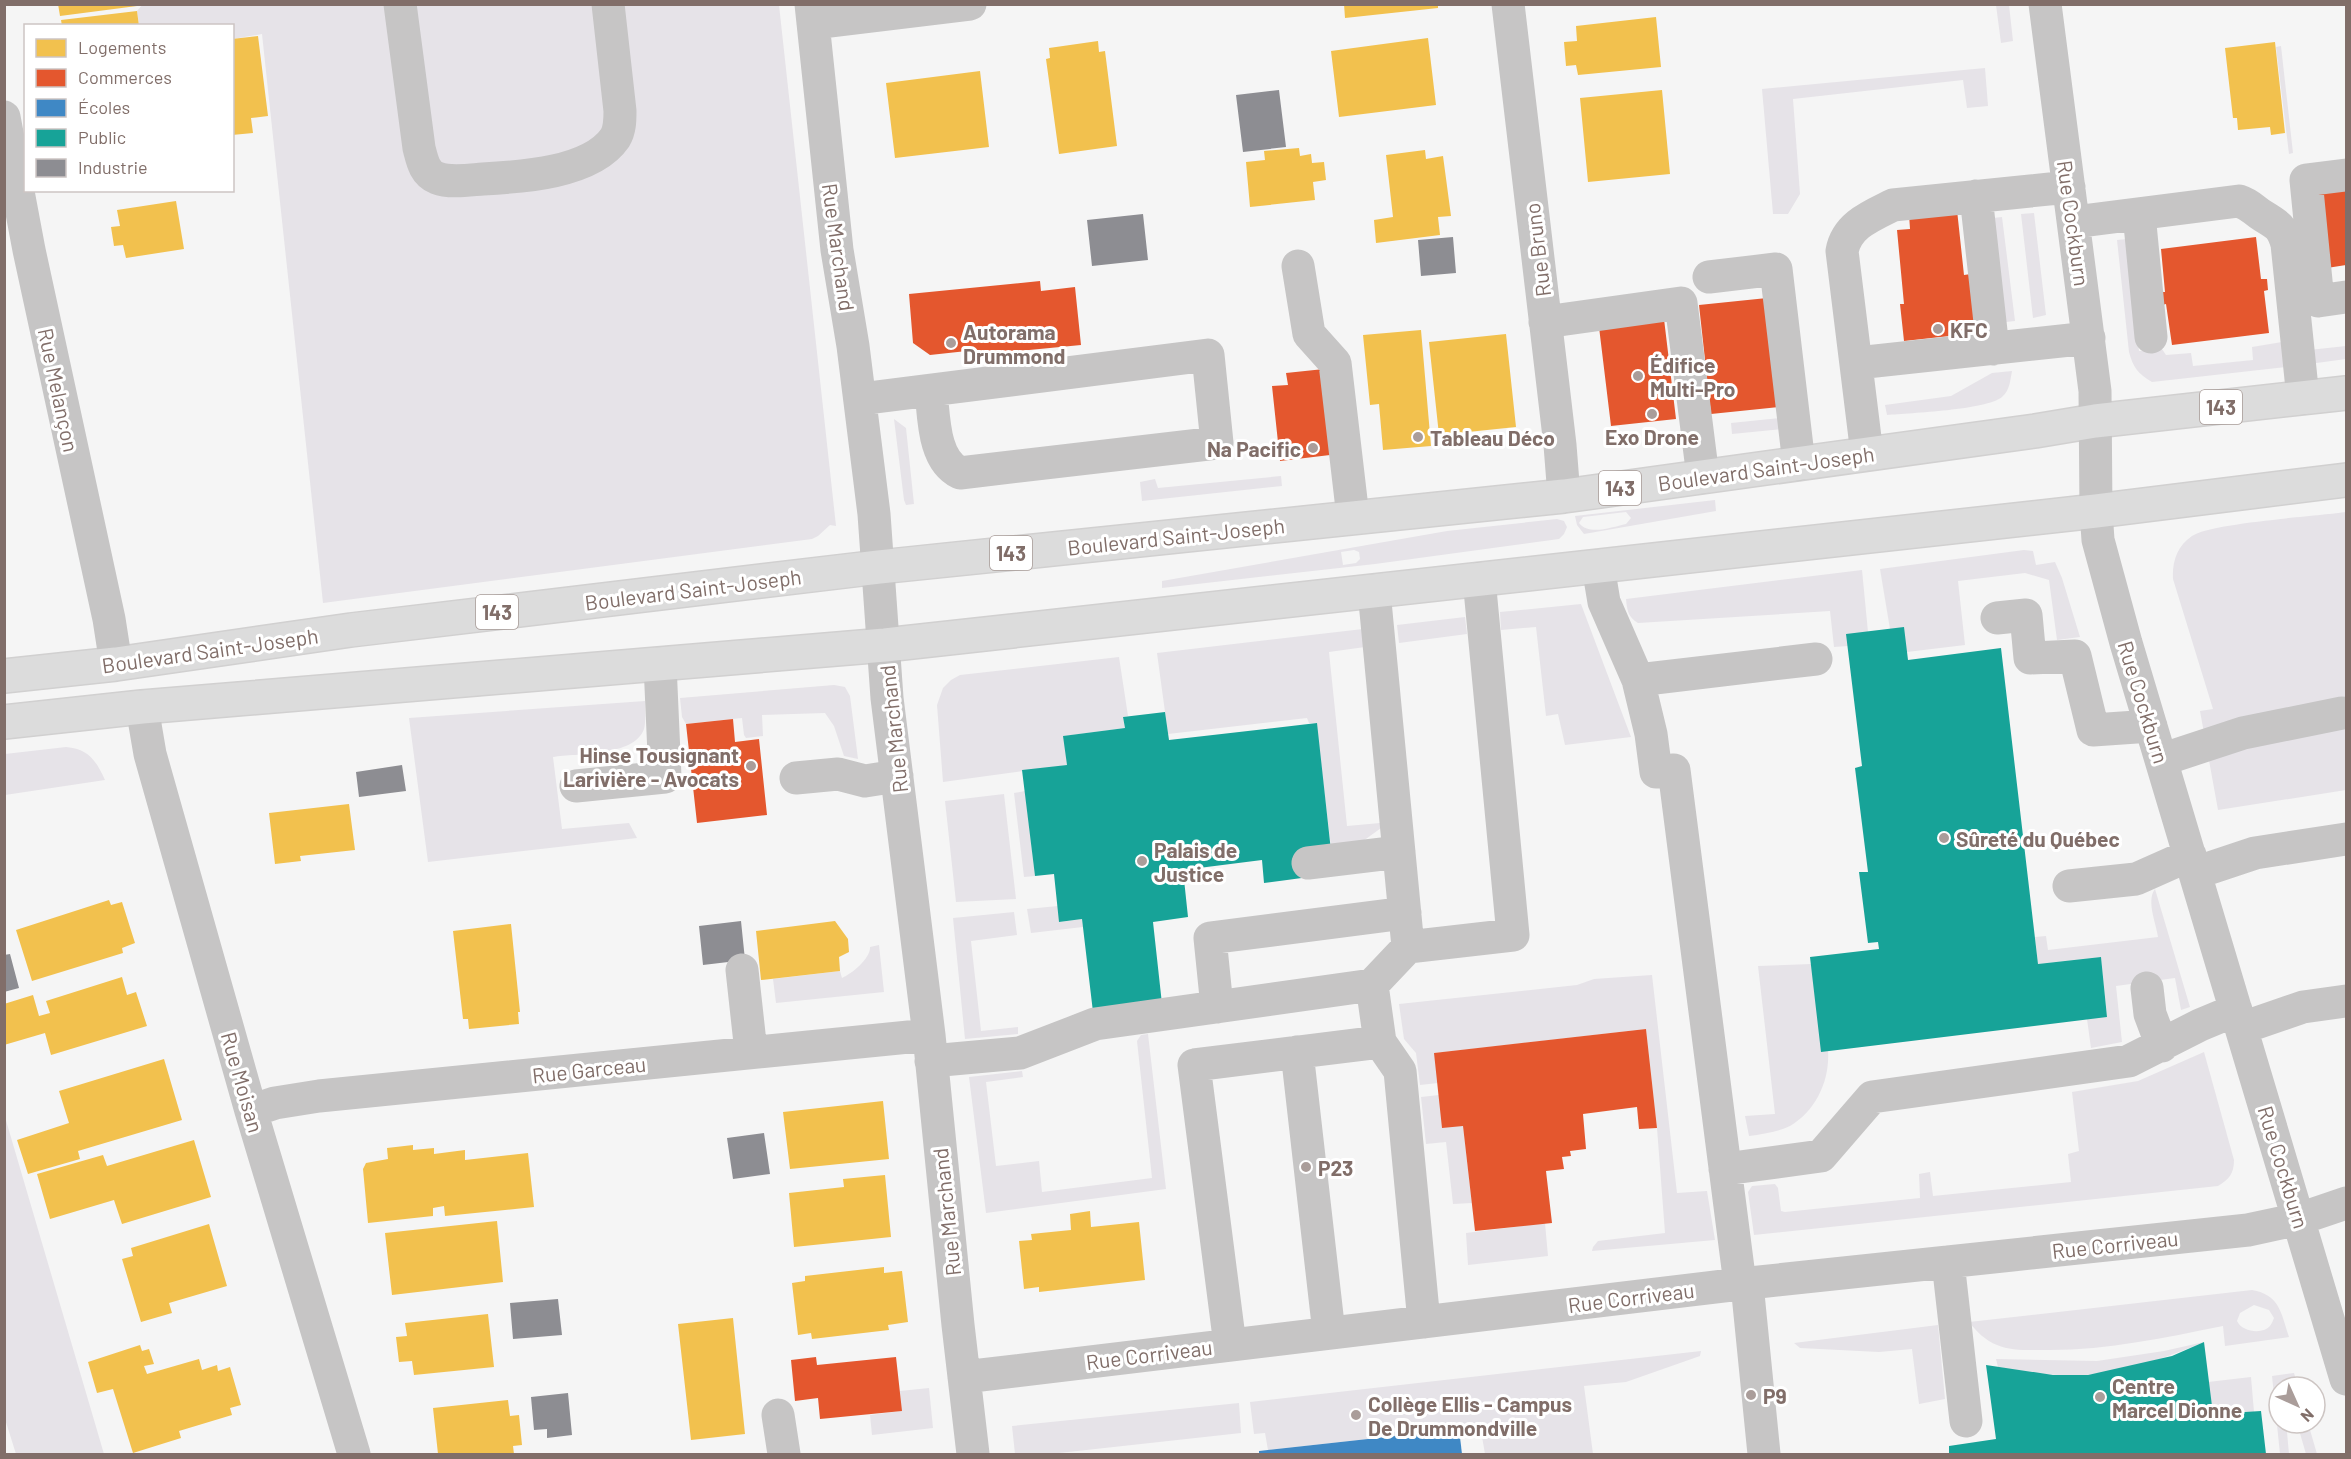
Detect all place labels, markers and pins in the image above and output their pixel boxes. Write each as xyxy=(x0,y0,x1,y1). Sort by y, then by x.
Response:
place label: KFC xyxy=(1950,317,1988,342)
place label: Autorama Drummond xyxy=(963,319,1065,368)
marker: KFC xyxy=(1931,322,1945,336)
marker: Autorama Drummond xyxy=(944,336,958,350)
place label: Édifice Multi-Pro xyxy=(1650,352,1736,401)
marker: Édifice Multi-Pro xyxy=(1631,369,1645,383)
marker: Exo Drone xyxy=(1645,407,1659,421)
place label: Exo Drone xyxy=(1605,424,1699,449)
place label: Tableau Déco xyxy=(1430,425,1555,450)
marker: Tableau Déco xyxy=(1411,430,1425,444)
place label: Na Pacific xyxy=(1207,436,1301,461)
marker: Na Pacific xyxy=(1306,441,1320,455)
place label: Hinse Tousignant Larivière - Avocats xyxy=(563,742,739,791)
marker: Hinse Tousignant Larivière - Avocats xyxy=(744,759,758,773)
place label: Sûreté du Québec xyxy=(1956,826,2120,851)
marker: Sûreté du Québec xyxy=(1937,831,1951,845)
place label: Palais de Justice xyxy=(1154,837,1237,886)
marker: Palais de Justice xyxy=(1135,854,1149,868)
place label: P23 xyxy=(1318,1155,1353,1180)
marker: P23 xyxy=(1299,1160,1313,1174)
place label: Centre Marcel Dionne xyxy=(2112,1373,2242,1422)
place label: P9 xyxy=(1763,1383,1787,1408)
marker: P9 xyxy=(1744,1388,1758,1402)
marker: Centre Marcel Dionne xyxy=(2093,1390,2107,1404)
place label: Collège Ellis - Campus De Drummondville xyxy=(1368,1391,1572,1440)
marker: Collège Ellis - Campus De Drummondville xyxy=(1349,1408,1363,1422)

